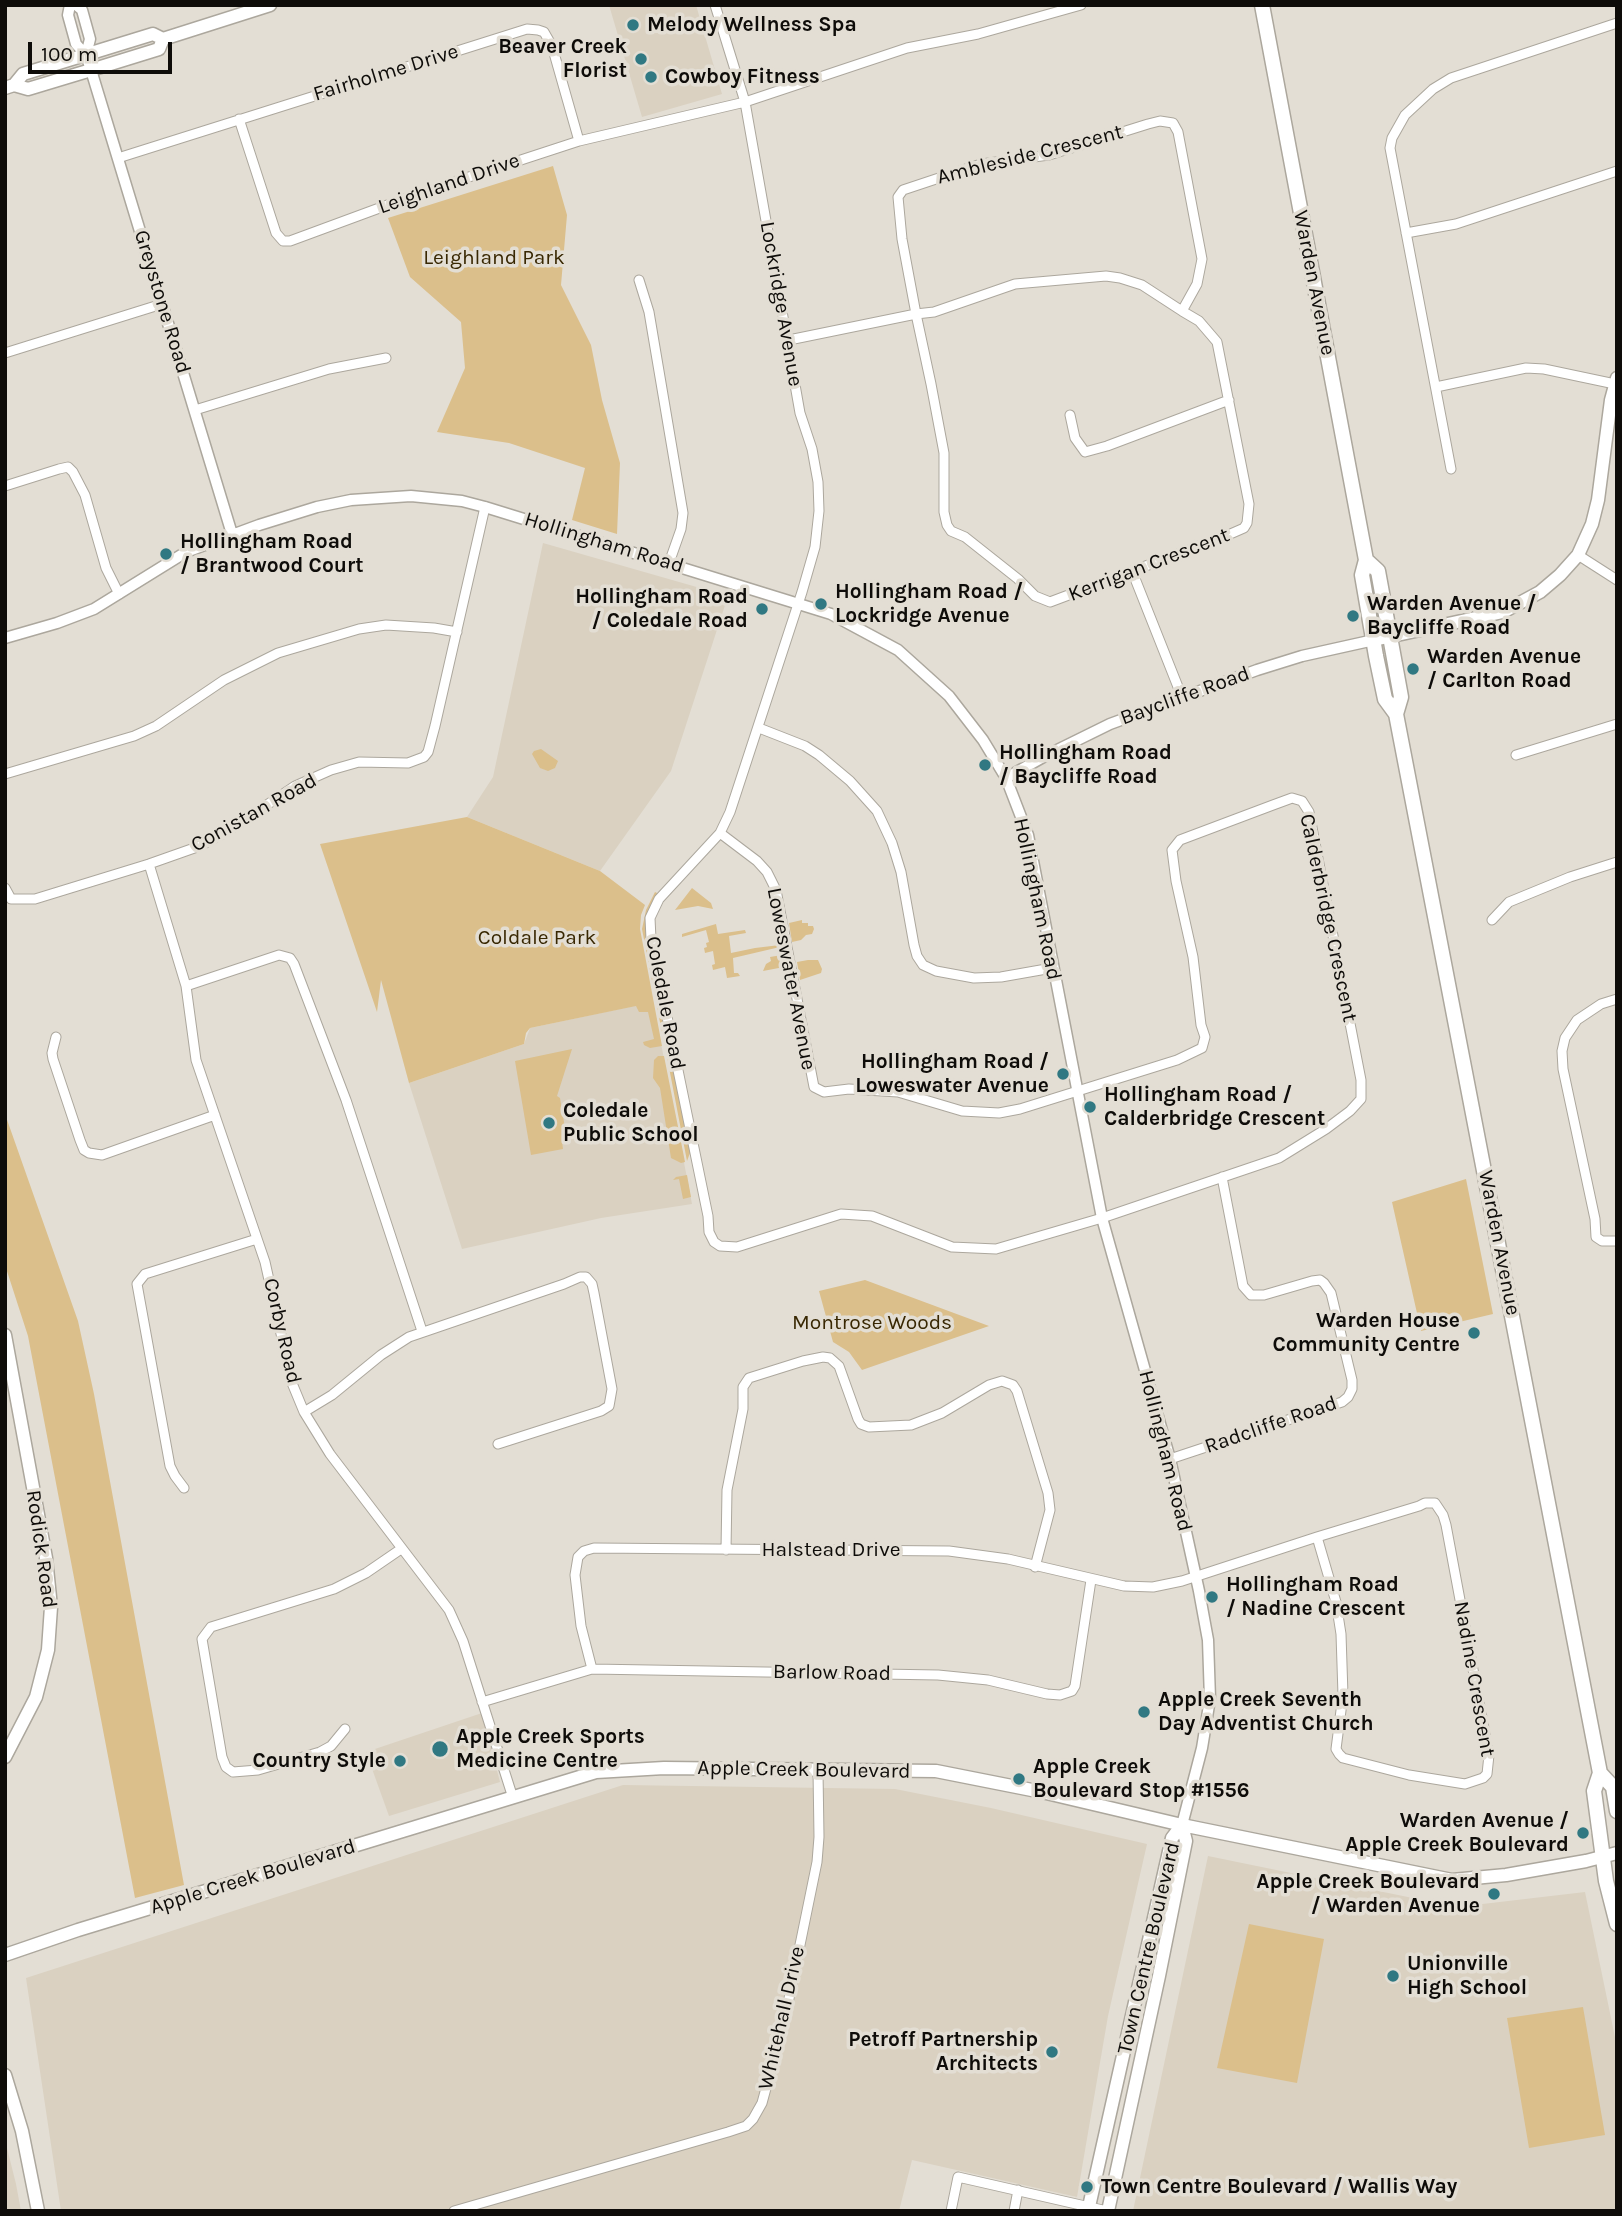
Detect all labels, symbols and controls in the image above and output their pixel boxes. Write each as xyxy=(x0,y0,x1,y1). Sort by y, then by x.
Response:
place label: Melody Wellness Spa xyxy=(647,12,857,38)
marker: Melody Wellness Spa xyxy=(625,17,641,33)
scale bar xyxy=(32,28,175,72)
place label: Beaver Creek Florist xyxy=(498,34,627,84)
street label: Fairholme Drive xyxy=(310,39,462,107)
text: 100 m xyxy=(41,42,98,66)
marker: Beaver Creek Florist xyxy=(633,51,649,67)
place label: Cowboy Fitness xyxy=(665,64,820,90)
marker: Cowboy Fitness xyxy=(643,69,659,85)
street label: Ambleside Crescent xyxy=(934,120,1126,190)
street label: Leighland Drive xyxy=(375,148,523,220)
street label: Warden Avenue xyxy=(1288,208,1340,358)
street label: Lockridge Avenue xyxy=(754,220,808,388)
street label: Greystone Road xyxy=(128,227,196,377)
park label: Leighland Park xyxy=(423,245,565,271)
street label: Hollingham Road xyxy=(521,507,687,579)
street label: Kerrigan Crescent xyxy=(1065,523,1233,607)
place label: Hollingham Road / Brantwood Court xyxy=(180,529,363,579)
marker: Hollingham Road / Brantwood Court xyxy=(158,546,174,562)
place label: Hollingham Road / Lockridge Avenue xyxy=(835,579,1023,629)
place label: Hollingham Road / Coledale Road xyxy=(575,584,748,634)
place label: Warden Avenue / Baycliffe Road xyxy=(1367,591,1536,641)
marker: Hollingham Road / Lockridge Avenue xyxy=(813,596,829,612)
marker: Hollingham Road / Coledale Road xyxy=(754,601,770,617)
marker: Warden Avenue / Baycliffe Road xyxy=(1345,608,1361,624)
place label: Warden Avenue / Carlton Road xyxy=(1427,644,1581,694)
street label: Baycliffe Road xyxy=(1117,661,1253,731)
marker: Warden Avenue / Carlton Road xyxy=(1405,661,1421,677)
place label: Hollingham Road / Baycliffe Road xyxy=(999,740,1172,790)
marker: Hollingham Road / Baycliffe Road xyxy=(977,757,993,773)
street label: Conistan Road xyxy=(187,768,321,858)
street label: Calderbridge Crescent xyxy=(1294,812,1362,1024)
street label: Hollingham Road xyxy=(1007,816,1067,982)
street label: Loweswater Avenue xyxy=(761,886,821,1072)
park label: Coldale Park xyxy=(478,925,596,951)
street label: Coledale Road xyxy=(640,934,690,1072)
place label: Hollingham Road / Loweswater Avenue xyxy=(855,1049,1049,1099)
marker: Hollingham Road / Loweswater Avenue xyxy=(1055,1066,1071,1082)
place label: Hollingham Road / Calderbridge Crescent xyxy=(1104,1082,1325,1132)
place label: Coledale Public School xyxy=(563,1098,699,1148)
marker: Hollingham Road / Calderbridge Crescent xyxy=(1082,1099,1098,1115)
marker: Coledale Public School xyxy=(541,1115,557,1131)
street label: Warden Avenue xyxy=(1473,1168,1525,1318)
street label: Corby Road xyxy=(258,1276,306,1386)
place label: Warden House Community Centre xyxy=(1272,1308,1460,1358)
park label: Montrose Woods xyxy=(792,1310,952,1336)
marker: Warden House Community Centre xyxy=(1466,1325,1482,1341)
street label: Hollingham Road xyxy=(1133,1368,1197,1534)
street label: Radcliffe Road xyxy=(1201,1391,1341,1459)
street label: Rodick Road xyxy=(20,1488,62,1610)
street label: Halstead Drive xyxy=(761,1537,901,1563)
place label: Hollingham Road / Nadine Crescent xyxy=(1226,1572,1405,1622)
marker: Hollingham Road / Nadine Crescent xyxy=(1204,1589,1220,1605)
street label: Nadine Crescent xyxy=(1448,1599,1500,1759)
street label: Barlow Road xyxy=(773,1659,891,1687)
place label: Apple Creek Seventh Day Adventist Church xyxy=(1158,1687,1374,1737)
marker: Apple Creek Seventh Day Adventist Church xyxy=(1136,1704,1152,1720)
place label: Apple Creek Sports Medicine Centre xyxy=(456,1724,645,1774)
marker: Apple Creek Sports Medicine Centre xyxy=(430,1739,450,1759)
place label: Country Style xyxy=(252,1748,386,1774)
marker: Country Style xyxy=(392,1753,408,1769)
place label: Apple Creek Boulevard Stop #1556 xyxy=(1033,1754,1249,1804)
street label: Apple Creek Boulevard xyxy=(697,1756,911,1784)
marker: Apple Creek Boulevard Stop #1556 xyxy=(1011,1771,1027,1787)
place label: Warden Avenue / Apple Creek Boulevard xyxy=(1345,1808,1569,1858)
marker: Warden Avenue / Apple Creek Boulevard xyxy=(1575,1825,1591,1841)
street label: Apple Creek Boulevard xyxy=(147,1834,359,1920)
street label: Town Centre Boulevard xyxy=(1112,1840,1186,2056)
place label: Apple Creek Boulevard / Warden Avenue xyxy=(1256,1869,1480,1919)
marker: Apple Creek Boulevard / Warden Avenue xyxy=(1486,1886,1502,1902)
street label: Whitehall Drive xyxy=(753,1944,811,2092)
place label: Unionville High School xyxy=(1407,1951,1527,2001)
marker: Unionville High School xyxy=(1385,1968,1401,1984)
place label: Petroff Partnership Architects xyxy=(848,2027,1038,2077)
marker: Petroff Partnership Architects xyxy=(1044,2044,1060,2060)
place label: Town Centre Boulevard / Wallis Way xyxy=(1101,2174,1457,2200)
marker: Town Centre Boulevard / Wallis Way xyxy=(1079,2179,1095,2195)

